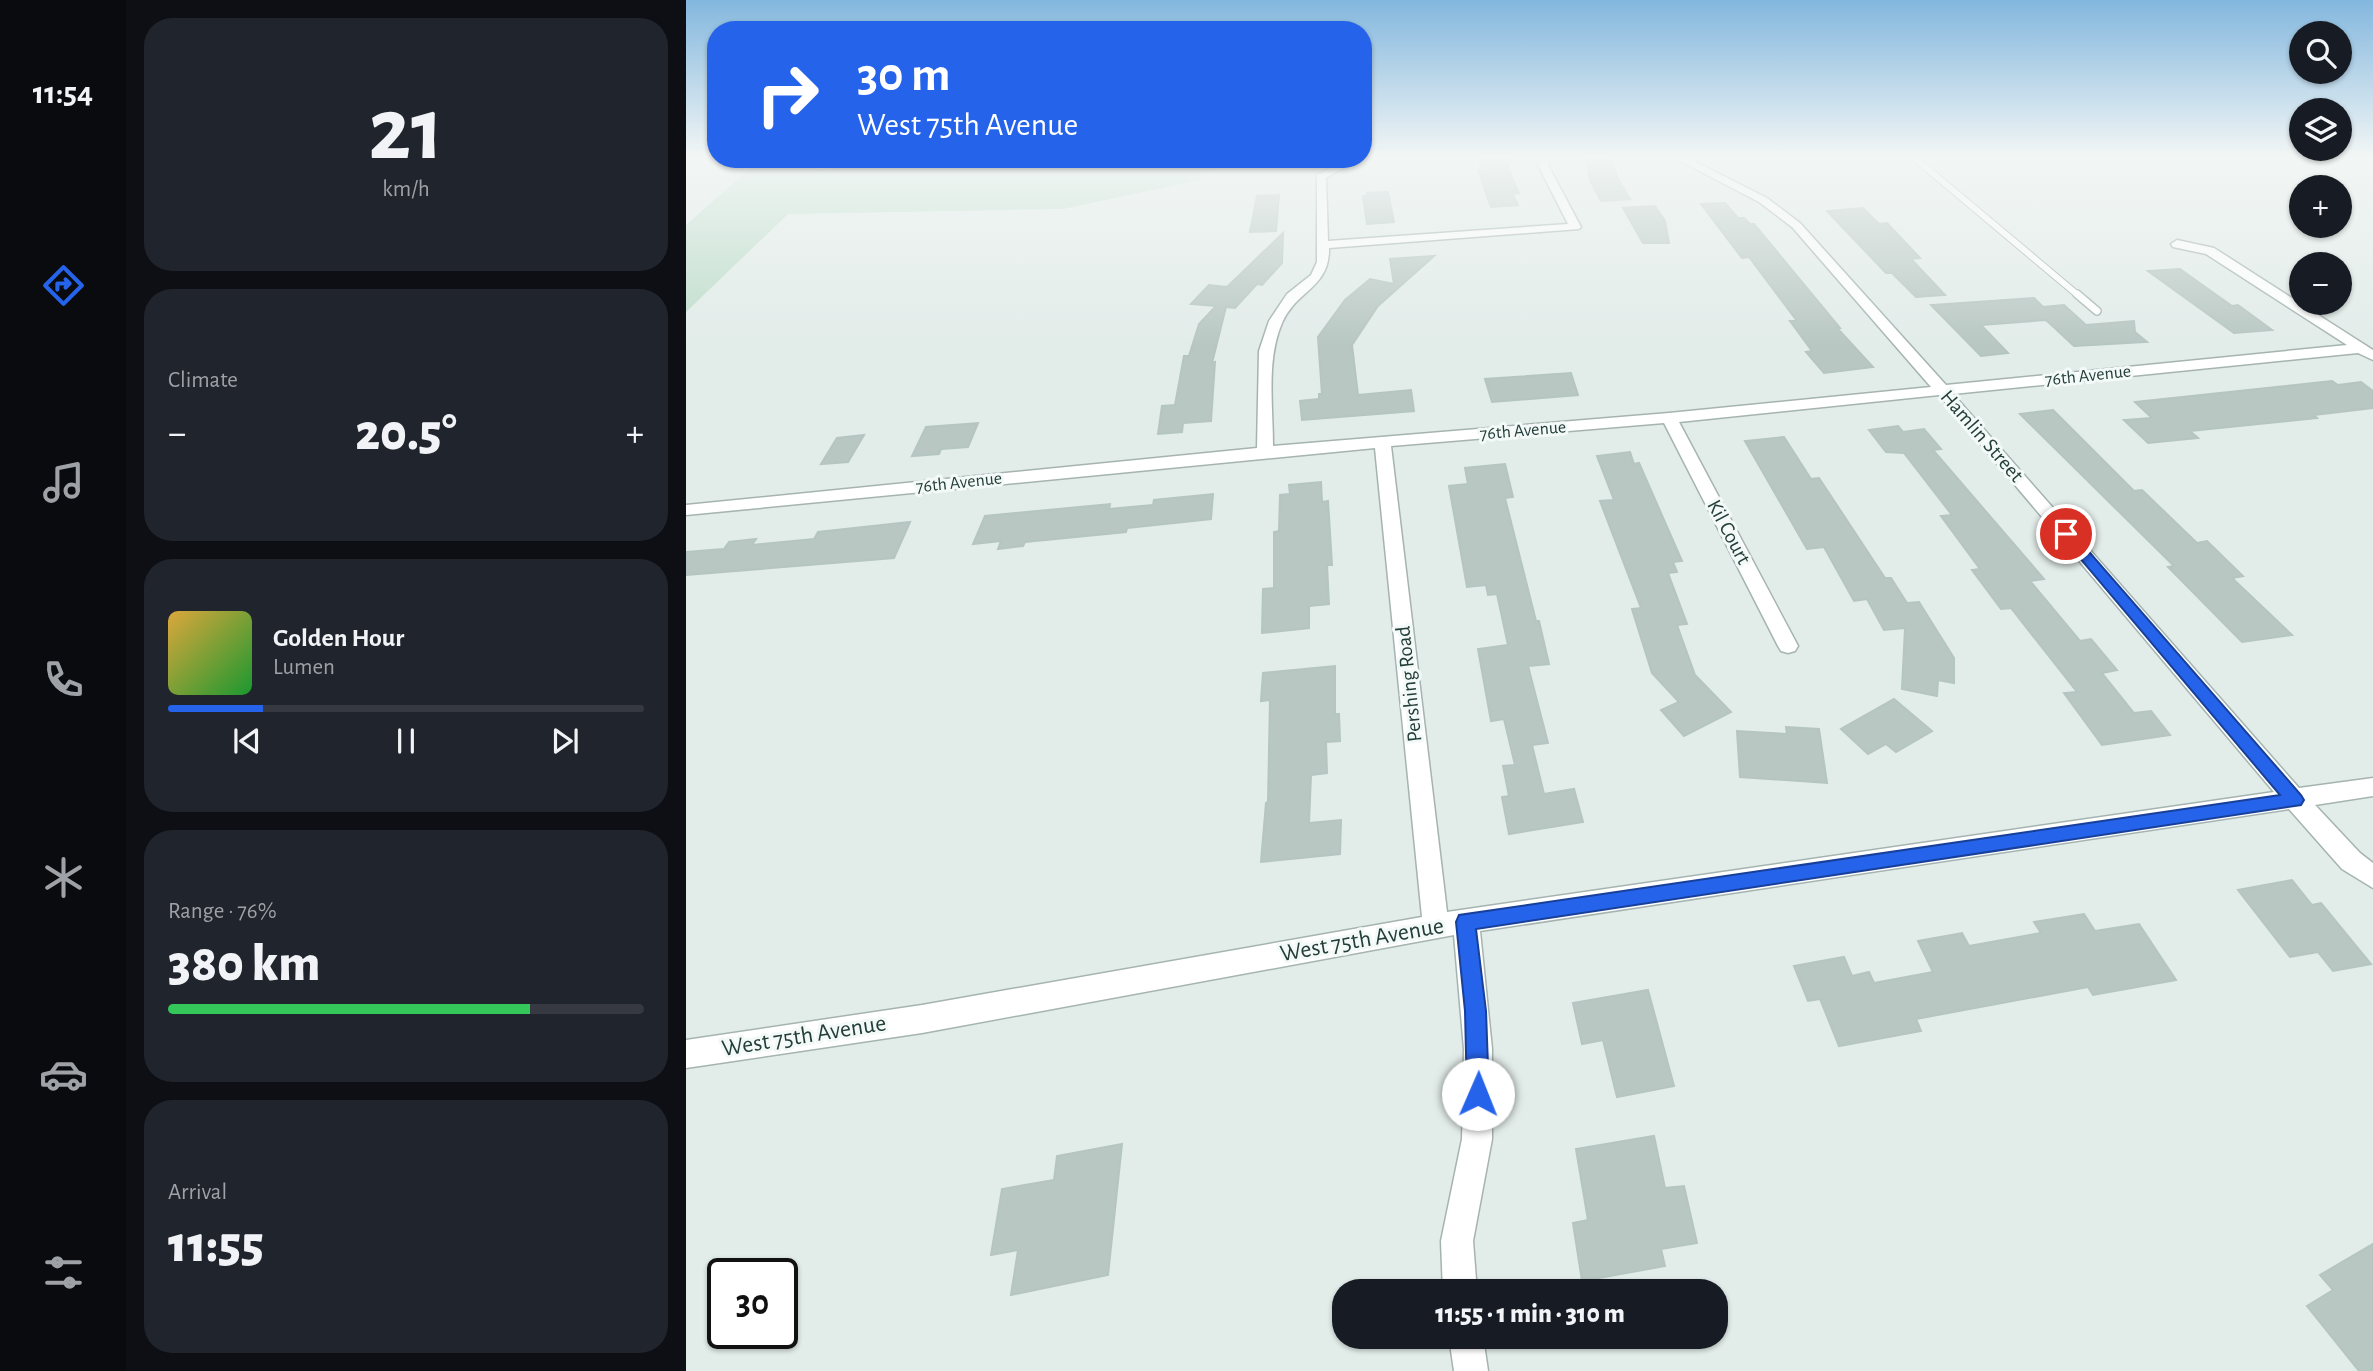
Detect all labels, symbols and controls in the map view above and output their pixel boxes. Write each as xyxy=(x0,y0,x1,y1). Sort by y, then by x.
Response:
map controls xyxy=(2289,21,2352,315)
button: search xyxy=(2289,21,2352,84)
icon: right xyxy=(742,49,833,140)
text: 30 m xyxy=(857,51,951,100)
text: 11:54 xyxy=(33,77,93,109)
text: 21 xyxy=(368,85,444,176)
button: layers xyxy=(2289,98,2352,161)
text: West 75th Avenue xyxy=(857,109,1078,141)
button: + xyxy=(2289,175,2352,238)
text: km/h xyxy=(382,178,430,201)
button: − xyxy=(2289,252,2352,315)
icon: directions xyxy=(39,261,88,310)
street label: 76th Avenue xyxy=(2044,363,2132,389)
text: Climate xyxy=(168,369,238,392)
street label: Hamlin Street xyxy=(1937,386,2028,486)
text: 20.5° xyxy=(355,407,457,459)
text: − xyxy=(168,415,186,453)
text: + xyxy=(626,415,644,453)
street label: 76th Avenue xyxy=(1479,418,1567,444)
icon: music xyxy=(39,458,88,507)
street label: 76th Avenue xyxy=(915,470,1003,496)
street label: Kil Court xyxy=(1703,496,1755,568)
pin xyxy=(2036,504,2096,564)
icon: arrive xyxy=(2047,515,2085,553)
text: Golden Hour xyxy=(273,625,404,651)
street label: Pershing Road xyxy=(1392,625,1426,743)
icon: phone xyxy=(39,655,88,704)
text: Lumen xyxy=(273,656,335,679)
icon: previous xyxy=(228,722,266,760)
icon: pause xyxy=(387,722,425,760)
icon: next xyxy=(546,722,584,760)
icon: climate xyxy=(39,853,88,902)
text: Range · 76% xyxy=(168,900,277,923)
street label: West 75th Avenue xyxy=(1278,914,1446,966)
text: 380 km xyxy=(168,938,320,990)
street label: West 75th Avenue xyxy=(720,1011,888,1061)
icon: car xyxy=(39,1050,88,1099)
position arrow xyxy=(1441,1057,1515,1131)
text: Arrival xyxy=(168,1181,227,1204)
text: 11:55 xyxy=(168,1219,264,1271)
icon: filters xyxy=(39,1248,88,1297)
speed limit sign: 30 xyxy=(707,1258,798,1349)
text: 11:55 · 1 min · 310 m xyxy=(1435,1301,1625,1327)

